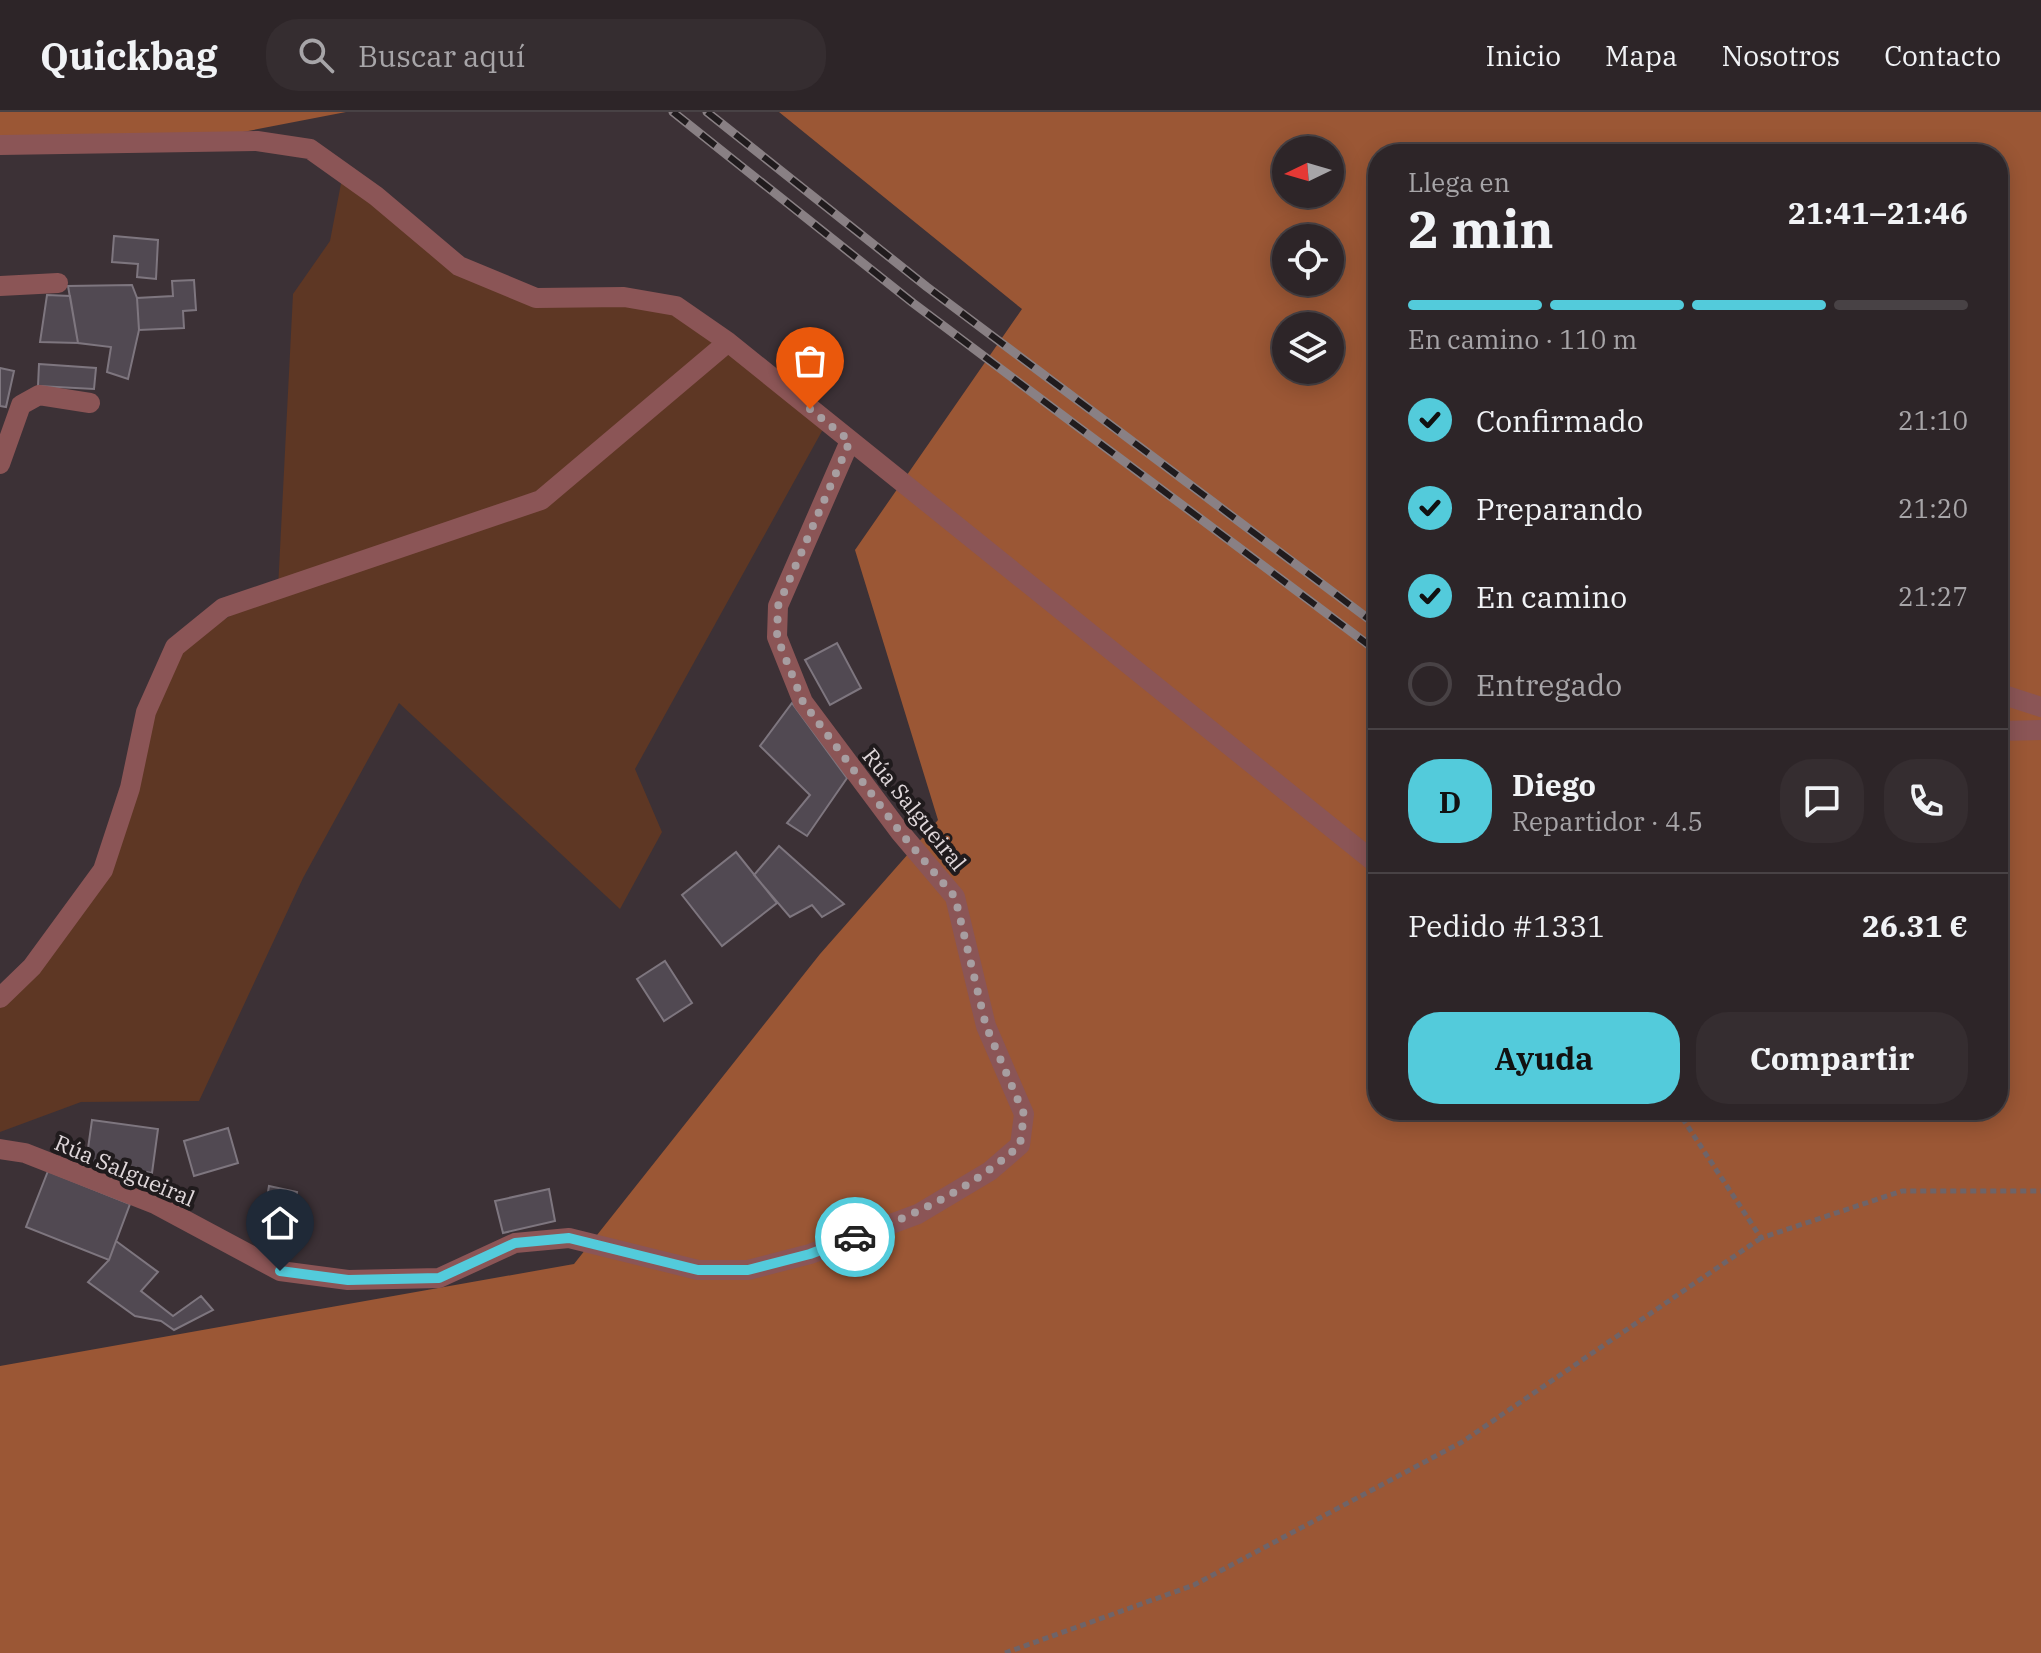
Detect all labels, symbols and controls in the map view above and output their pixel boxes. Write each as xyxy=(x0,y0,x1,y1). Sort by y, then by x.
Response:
search box xyxy=(266,19,826,91)
text: Quickbag xyxy=(40,31,218,80)
icon: search xyxy=(294,33,338,77)
text: Buscar aquí xyxy=(358,36,525,75)
text: Inicio xyxy=(1486,37,1561,74)
text: Mapa xyxy=(1605,37,1677,74)
text: Nosotros xyxy=(1721,37,1840,74)
text: Contacto xyxy=(1884,37,2001,74)
north arrow xyxy=(1272,136,1344,208)
map controls xyxy=(1272,136,1344,384)
text: Llega en xyxy=(1408,165,1510,199)
text: 21:41–21:46 xyxy=(1788,193,1968,232)
text: 2 min xyxy=(1408,195,1554,262)
button: locate xyxy=(1272,224,1344,296)
button: layers xyxy=(1272,312,1344,384)
text: En camino · 110 m xyxy=(1408,322,1637,356)
pin xyxy=(776,327,844,409)
icon: bag xyxy=(788,339,832,383)
icon: check xyxy=(1408,398,1452,442)
text: Confirmado xyxy=(1476,401,1644,440)
text: 21:10 xyxy=(1898,403,1968,437)
icon: check xyxy=(1408,486,1452,530)
text: Preparando xyxy=(1476,489,1643,528)
text: 21:20 xyxy=(1898,491,1968,525)
icon: check xyxy=(1408,574,1452,618)
text: En camino xyxy=(1476,577,1627,616)
text: 21:27 xyxy=(1898,579,1968,613)
text: Entregado xyxy=(1476,665,1622,704)
street label: Rúa Salgueiral xyxy=(857,742,973,876)
button: chat xyxy=(1780,759,1864,843)
button: phone xyxy=(1884,759,1968,843)
text: Diego xyxy=(1512,765,1596,804)
text: D xyxy=(1439,782,1461,821)
text: Repartidor · 4.5 xyxy=(1512,804,1703,838)
text: Pedido #1331 xyxy=(1408,906,1605,945)
text: 26.31 € xyxy=(1862,906,1968,945)
button: Ayuda xyxy=(1408,1012,1680,1104)
button: Compartir xyxy=(1696,1012,1968,1104)
street label: Rúa Salgueiral xyxy=(50,1127,200,1213)
pin xyxy=(246,1189,314,1271)
courier xyxy=(815,1197,895,1277)
icon: home xyxy=(258,1201,302,1245)
icon: car xyxy=(833,1215,877,1259)

